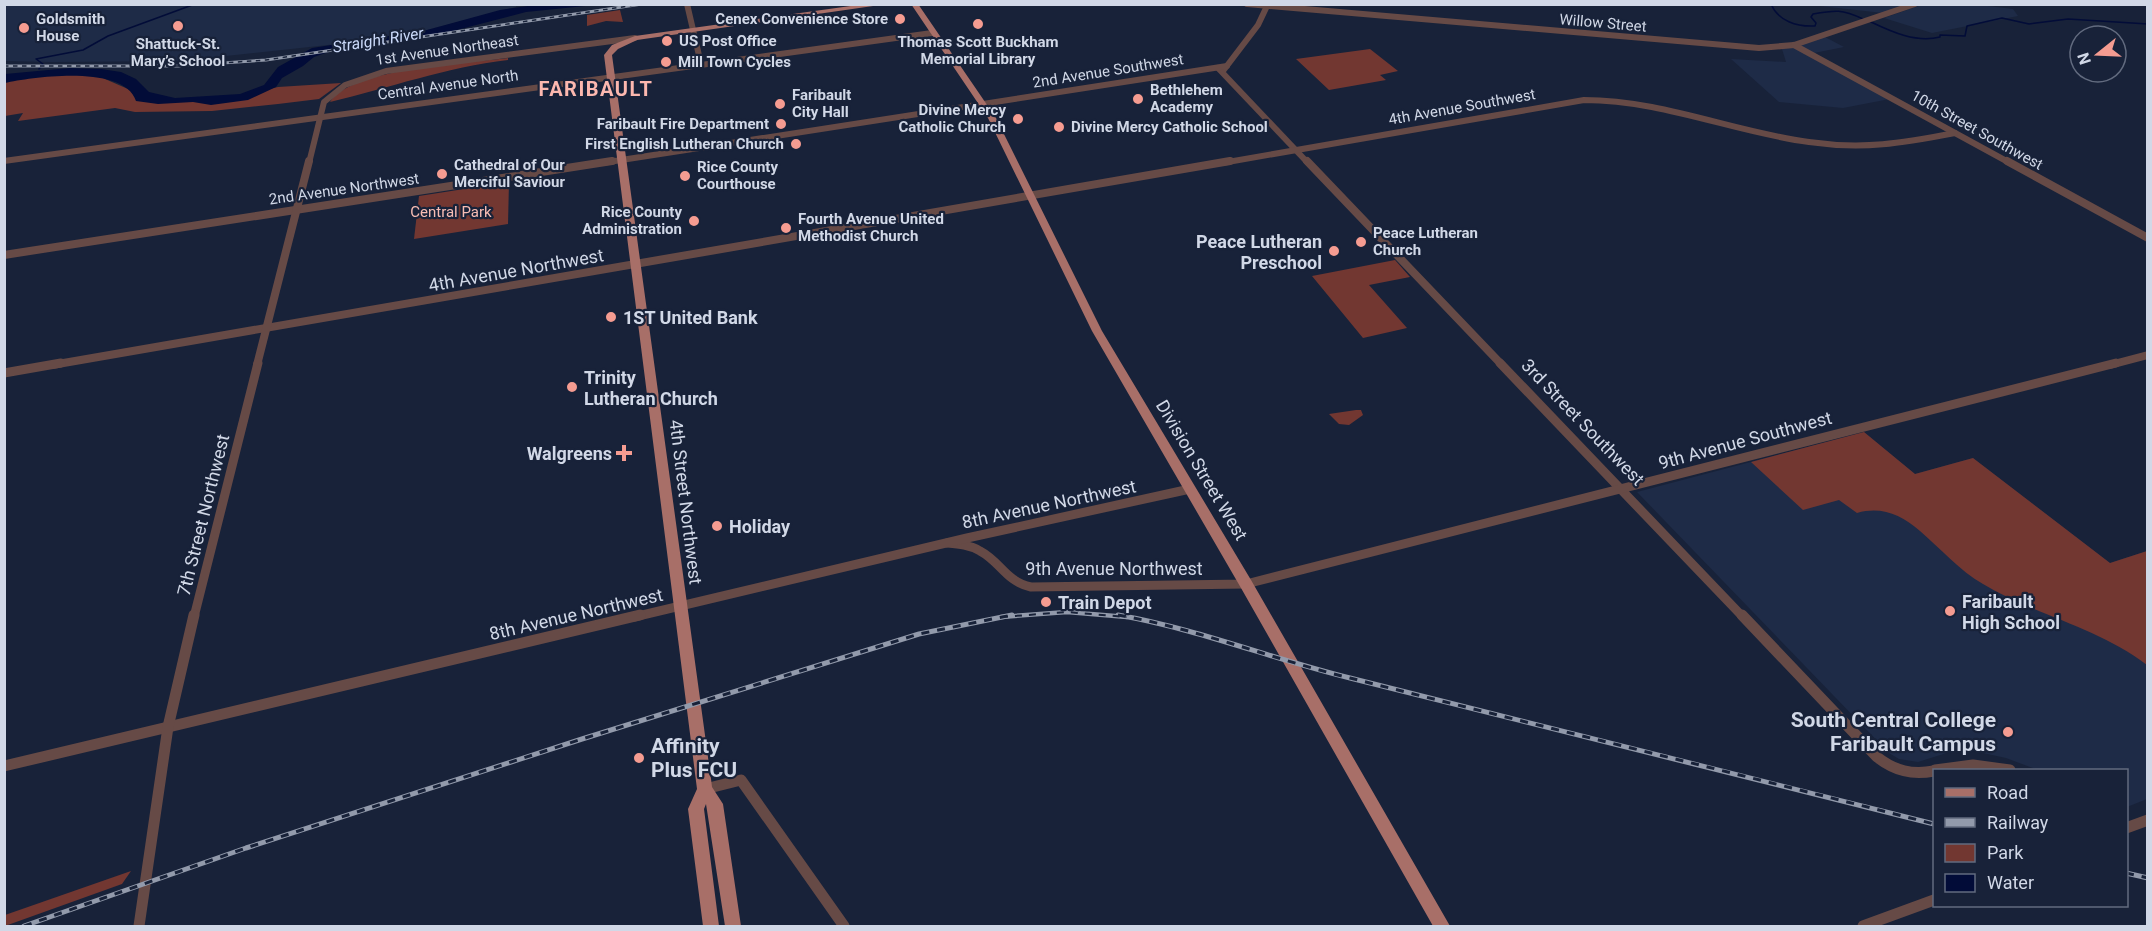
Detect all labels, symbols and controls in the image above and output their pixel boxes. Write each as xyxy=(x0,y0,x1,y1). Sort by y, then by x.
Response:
place label: Goldsmith House xyxy=(36,10,105,45)
place label: Cenex Convenience Store xyxy=(715,10,888,28)
street label: Willow Street xyxy=(1559,10,1647,36)
marker: Cenex Convenience Store xyxy=(893,12,907,26)
marker: Thomas Scott Buckham Memorial Library xyxy=(971,17,985,31)
marker: Shattuck-St. Mary’s School xyxy=(171,19,185,33)
marker: Goldsmith House xyxy=(17,21,31,35)
water label: Straight River xyxy=(331,23,426,57)
north arrow xyxy=(2068,24,2128,84)
street label: 1st Avenue Northeast xyxy=(374,31,520,69)
place label: US Post Office xyxy=(679,32,777,50)
place label: Thomas Scott Buckham Memorial Library xyxy=(897,33,1059,68)
marker: US Post Office xyxy=(660,34,674,48)
place label: Shattuck-St. Mary’s School xyxy=(131,35,225,70)
street label: 2nd Avenue Southwest xyxy=(1031,50,1185,92)
text: N xyxy=(2073,50,2095,67)
place label: Mill Town Cycles xyxy=(678,53,791,71)
marker: Mill Town Cycles xyxy=(659,55,673,69)
street label: Central Avenue North xyxy=(377,66,519,104)
district label: FARIBAULT xyxy=(539,77,653,101)
place label: Bethlehem Academy xyxy=(1150,81,1223,116)
street label: 4th Avenue Southwest xyxy=(1387,85,1537,129)
place label: Faribault City Hall xyxy=(792,86,851,121)
street label: 10th Street Southwest xyxy=(1908,86,2046,174)
marker: Bethlehem Academy xyxy=(1131,92,1145,106)
marker: Faribault City Hall xyxy=(773,97,787,111)
place label: Divine Mercy Catholic Church xyxy=(899,101,1006,136)
marker: Divine Mercy Catholic Church xyxy=(1011,112,1025,126)
place label: Faribault Fire Department xyxy=(597,115,769,133)
marker: Faribault Fire Department xyxy=(774,117,788,131)
place label: Divine Mercy Catholic School xyxy=(1071,118,1268,136)
marker: Divine Mercy Catholic School xyxy=(1052,120,1066,134)
place label: First English Lutheran Church xyxy=(585,135,784,153)
marker: First English Lutheran Church xyxy=(789,137,803,151)
place label: Cathedral of Our Merciful Saviour xyxy=(454,156,565,191)
place label: Rice County Courthouse xyxy=(697,158,778,193)
marker: Cathedral of Our Merciful Saviour xyxy=(435,167,449,181)
marker: Rice County Courthouse xyxy=(678,169,692,183)
street label: 2nd Avenue Northwest xyxy=(268,170,420,208)
park label: Central Park xyxy=(410,203,492,221)
place label: Rice County Administration xyxy=(582,203,682,238)
place label: Fourth Avenue United Methodist Church xyxy=(798,210,944,245)
marker: Rice County Administration xyxy=(687,214,701,228)
marker: Fourth Avenue United Methodist Church xyxy=(779,221,793,235)
place label: Peace Lutheran Church xyxy=(1373,224,1478,259)
place label: Peace Lutheran Preschool xyxy=(1196,231,1322,273)
marker: Peace Lutheran Church xyxy=(1354,235,1368,249)
street label: 4th Avenue Northwest xyxy=(427,244,605,296)
marker: Peace Lutheran Preschool xyxy=(1327,244,1341,258)
place label: 1ST United Bank xyxy=(623,307,758,328)
marker: 1ST United Bank xyxy=(604,310,618,324)
street label: 3rd Street Southwest xyxy=(1517,354,1649,490)
place label: Trinity Lutheran Church xyxy=(584,367,718,409)
marker: Trinity Lutheran Church xyxy=(565,380,579,394)
street label: Division Street West xyxy=(1152,396,1252,544)
street label: 9th Avenue Southwest xyxy=(1656,407,1834,473)
street label: 4th Street Northwest xyxy=(665,418,707,586)
street label: 7th Street Northwest xyxy=(173,432,233,598)
place label: Walgreens xyxy=(527,443,612,464)
marker: Walgreens xyxy=(617,446,631,460)
street label: 8th Avenue Northwest xyxy=(960,475,1138,533)
place label: Holiday xyxy=(729,516,791,537)
marker: Holiday xyxy=(710,519,724,533)
street label: 9th Avenue Northwest xyxy=(1025,558,1203,579)
street label: 8th Avenue Northwest xyxy=(487,584,665,644)
place label: Faribault High School xyxy=(1962,591,2060,633)
place label: Train Depot xyxy=(1058,592,1152,613)
marker: Train Depot xyxy=(1039,595,1053,609)
marker: Faribault High School xyxy=(1943,604,1957,618)
place label: South Central College Faribault Campus xyxy=(1791,708,1996,756)
marker: South Central College Faribault Campus xyxy=(2001,725,2015,739)
place label: Affinity Plus FCU xyxy=(651,734,737,782)
marker: Affinity Plus FCU xyxy=(632,751,646,765)
legend xyxy=(1933,769,2128,907)
text: Road xyxy=(1987,782,2028,803)
text: Railway xyxy=(1987,812,2049,833)
text: Park xyxy=(1987,842,2024,863)
text: Water xyxy=(1987,872,2034,893)

